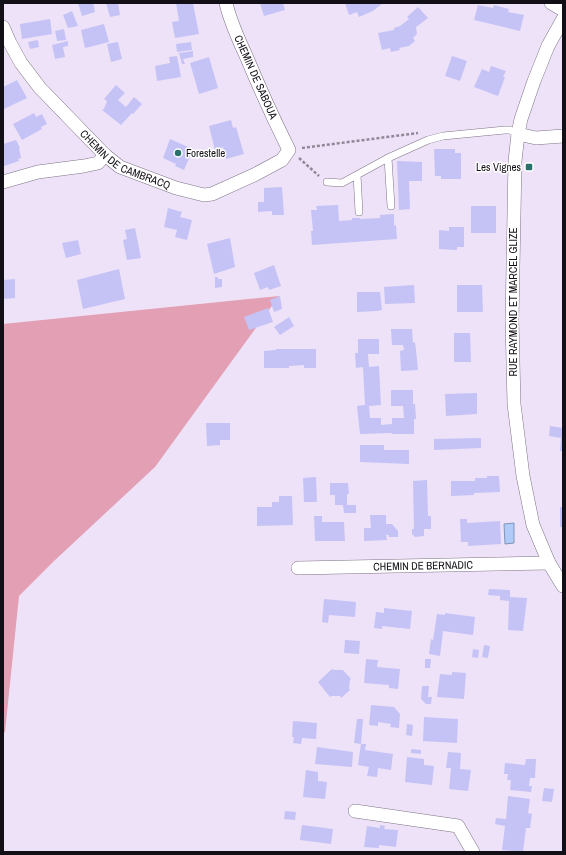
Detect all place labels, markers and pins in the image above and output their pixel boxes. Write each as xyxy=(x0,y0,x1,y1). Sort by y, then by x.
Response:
place label: Forestelle xyxy=(186,146,225,160)
marker: Forestelle xyxy=(173,148,183,158)
place label: Les Vignes xyxy=(476,160,521,174)
marker: Les Vignes xyxy=(524,162,534,172)

